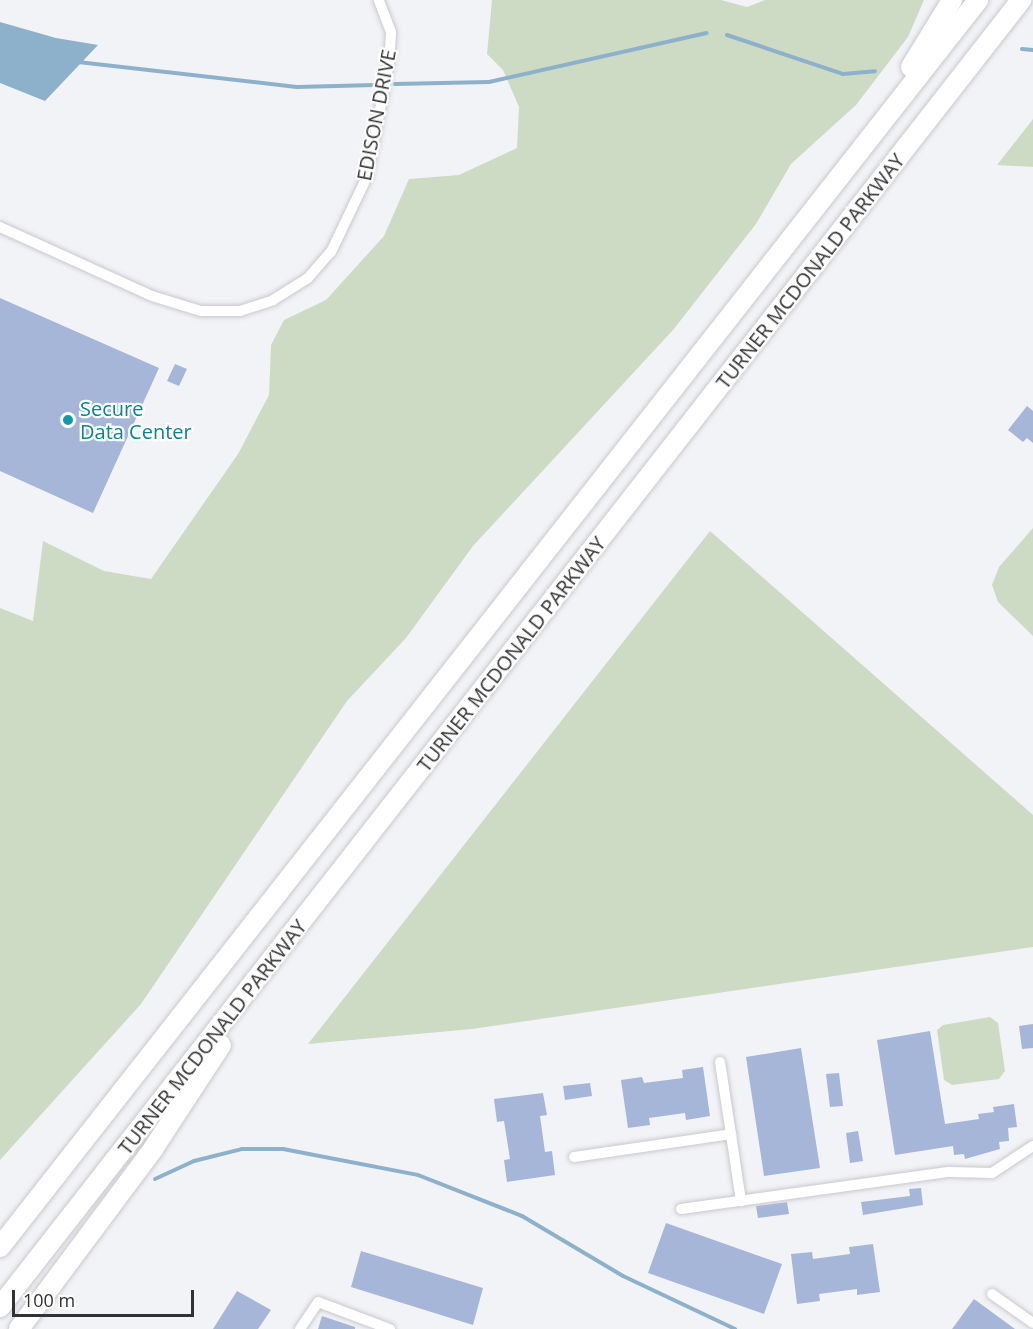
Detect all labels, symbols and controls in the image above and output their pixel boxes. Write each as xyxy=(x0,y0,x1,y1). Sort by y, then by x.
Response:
street label: EDISON DRIVE xyxy=(351,47,401,183)
street label: TURNER MCDONALD PARKWAY xyxy=(711,149,909,393)
place label: Secure Data Center xyxy=(80,396,192,443)
marker: Secure Data Center xyxy=(61,413,75,427)
street label: TURNER MCDONALD PARKWAY xyxy=(412,532,610,776)
street label: TURNER MCDONALD PARKWAY xyxy=(113,915,311,1159)
scale bar xyxy=(15,1278,196,1316)
text: 100 m xyxy=(23,1288,75,1312)

